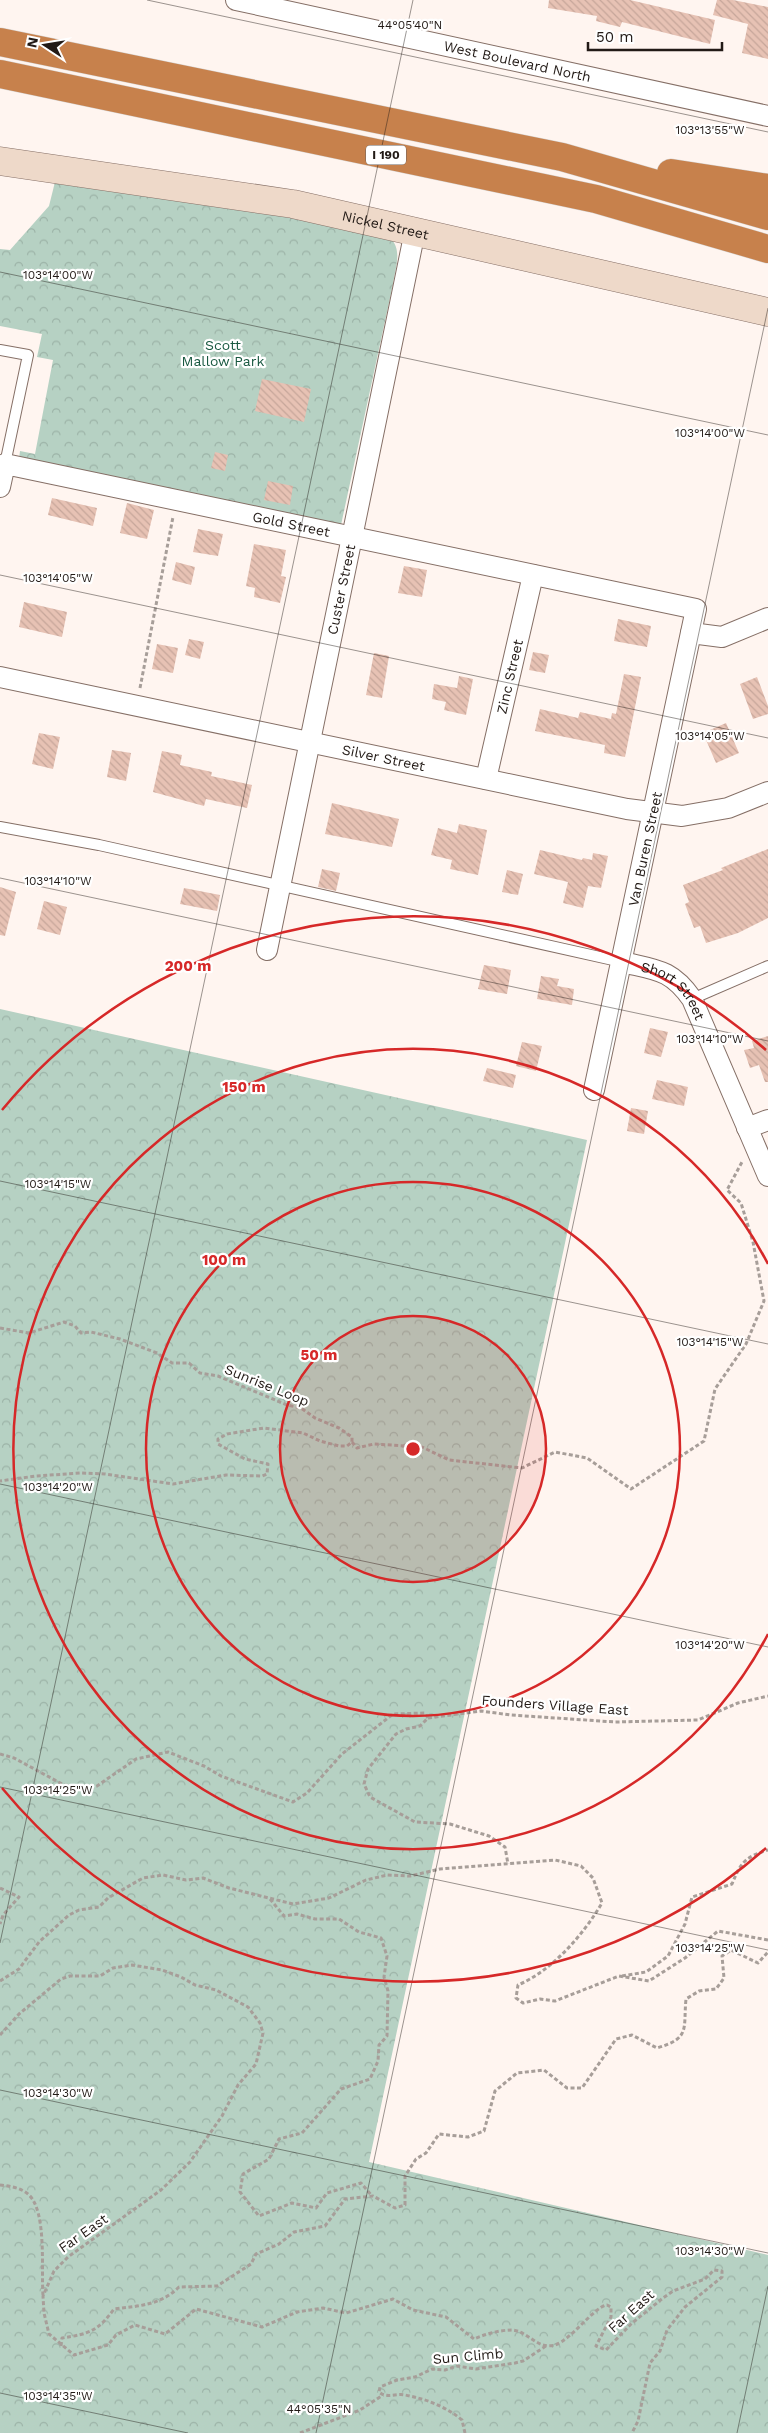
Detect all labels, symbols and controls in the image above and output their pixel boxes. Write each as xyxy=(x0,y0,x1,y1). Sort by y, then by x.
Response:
text: 44°05'40"N xyxy=(378,18,442,32)
north arrow xyxy=(20,20,70,70)
scale bar xyxy=(588,20,722,52)
text: 50 m xyxy=(596,28,633,46)
text: N xyxy=(23,36,41,49)
street label: West Boulevard North xyxy=(442,38,592,85)
text: 103°13'55"W xyxy=(675,123,745,137)
road number: I 190 xyxy=(366,146,406,164)
street label: Nickel Street xyxy=(341,207,430,243)
text: 103°14'00"W xyxy=(23,268,93,282)
park label: Scott Mallow Park xyxy=(182,337,264,369)
text: 103°14'00"W xyxy=(675,426,745,440)
street label: Gold Street xyxy=(251,508,331,540)
street label: Custer Street xyxy=(324,543,358,636)
text: 103°14'05"W xyxy=(23,571,93,585)
street label: Zinc Street xyxy=(493,638,526,716)
text: 103°14'05"W xyxy=(675,729,745,743)
street label: Silver Street xyxy=(341,741,427,774)
street label: Van Buren Street xyxy=(625,790,665,908)
text: 103°14'10"W xyxy=(24,874,92,888)
text: 200 m xyxy=(165,957,211,975)
street label: Short Street xyxy=(640,958,708,1023)
text: 103°14'10"W xyxy=(676,1032,744,1046)
text: 150 m xyxy=(222,1078,266,1096)
text: 103°14'15"W xyxy=(25,1177,92,1191)
text: 100 m xyxy=(202,1251,246,1269)
text: 103°14'15"W xyxy=(677,1335,744,1349)
text: 50 m xyxy=(301,1346,337,1364)
street label: Sunrise Loop xyxy=(222,1361,312,1409)
centre of rings xyxy=(404,1440,422,1458)
text: 103°14'20"W xyxy=(23,1480,93,1494)
text: 103°14'20"W xyxy=(675,1638,745,1652)
street label: Founders Village East xyxy=(481,1692,629,1718)
text: 103°14'25"W xyxy=(24,1783,93,1797)
text: 103°14'25"W xyxy=(676,1941,745,1955)
text: 103°14'30"W xyxy=(23,2086,93,2100)
street label: Far East xyxy=(55,2210,111,2256)
text: 103°14'30"W xyxy=(675,2244,745,2258)
street label: Far East xyxy=(605,2286,657,2336)
street label: Sun Climb xyxy=(432,2345,504,2367)
text: 103°14'35"W xyxy=(24,2389,93,2403)
text: 44°05'35"N xyxy=(286,2402,352,2416)

